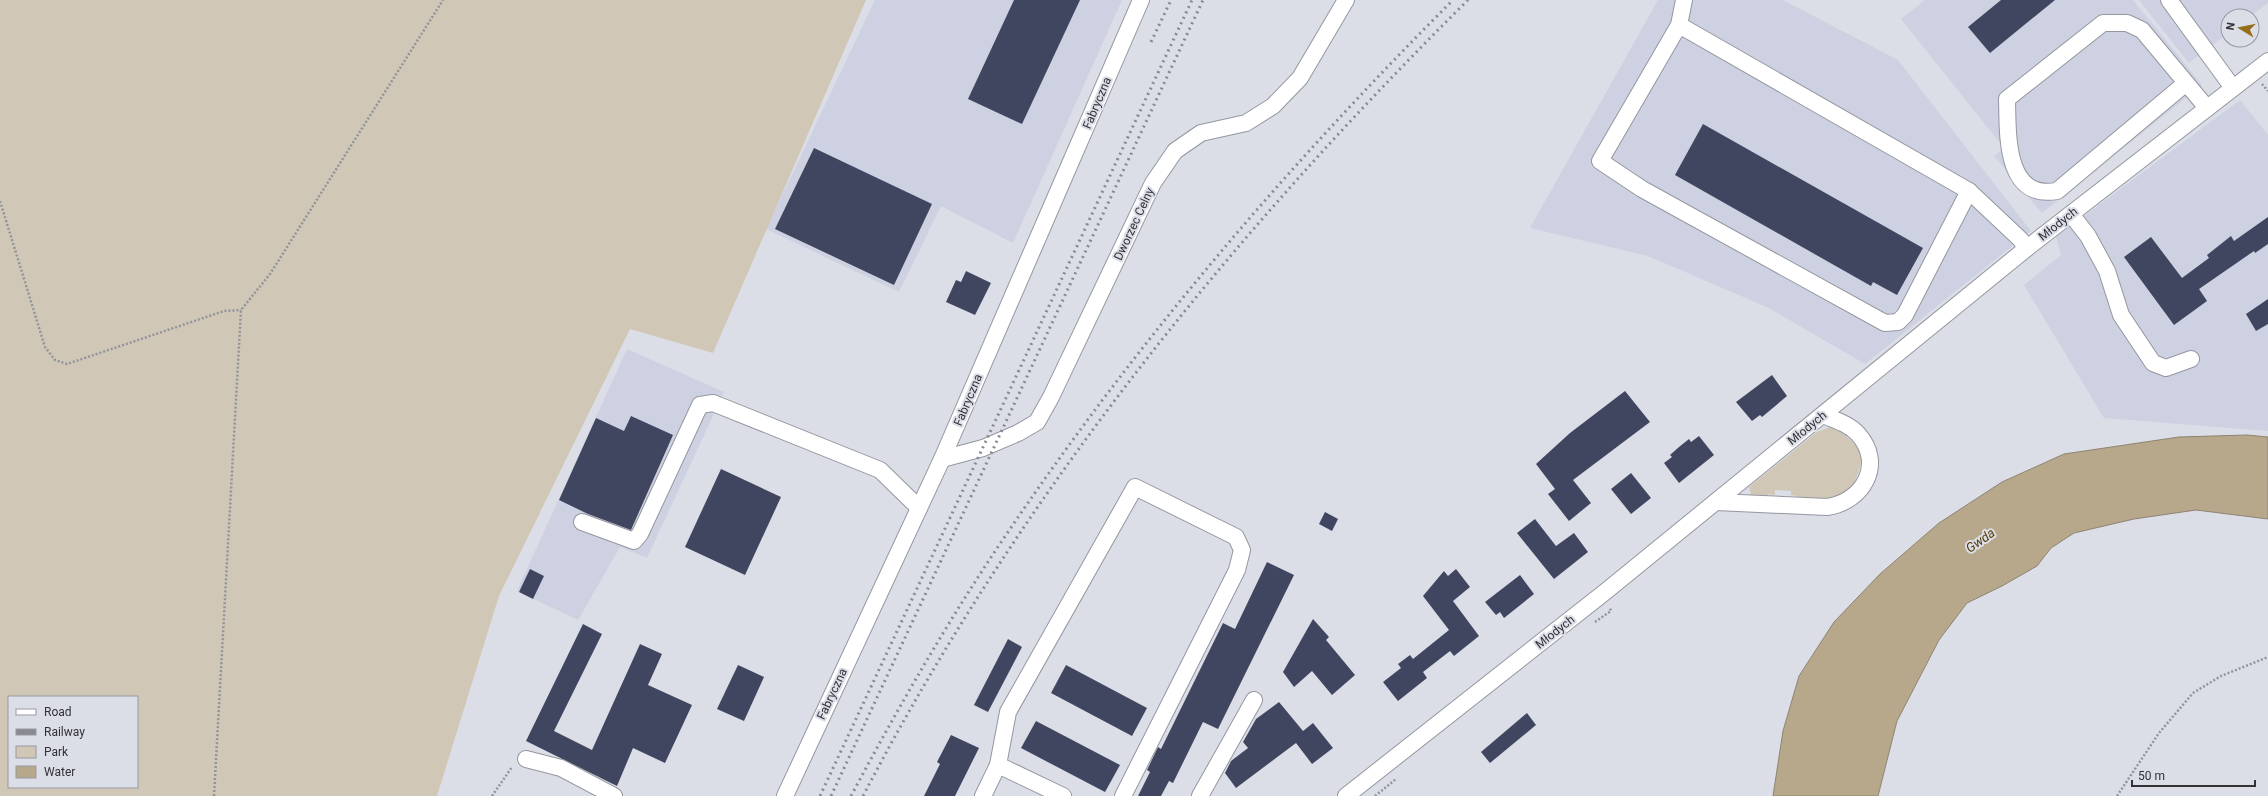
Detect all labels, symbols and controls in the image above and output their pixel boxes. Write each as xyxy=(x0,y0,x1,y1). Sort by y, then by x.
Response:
north arrow xyxy=(2220,8,2260,48)
text: N xyxy=(2224,21,2238,31)
street label: Fabryczna xyxy=(1080,75,1114,131)
street label: Dworzec Celny xyxy=(1111,185,1157,263)
street label: Młodych xyxy=(2036,204,2080,244)
street label: Fabryczna xyxy=(951,372,985,428)
street label: Młodych xyxy=(1785,408,1829,448)
water label: Gwda xyxy=(1963,525,1998,556)
street label: Młodych xyxy=(1533,612,1577,652)
street label: Fabryczna xyxy=(814,666,850,722)
legend xyxy=(8,696,138,788)
text: Road xyxy=(44,705,72,719)
text: Railway xyxy=(44,725,85,739)
text: Park xyxy=(44,745,69,759)
scale bar xyxy=(2132,762,2255,788)
text: Water xyxy=(44,765,75,779)
text: 50 m xyxy=(2138,769,2165,783)

